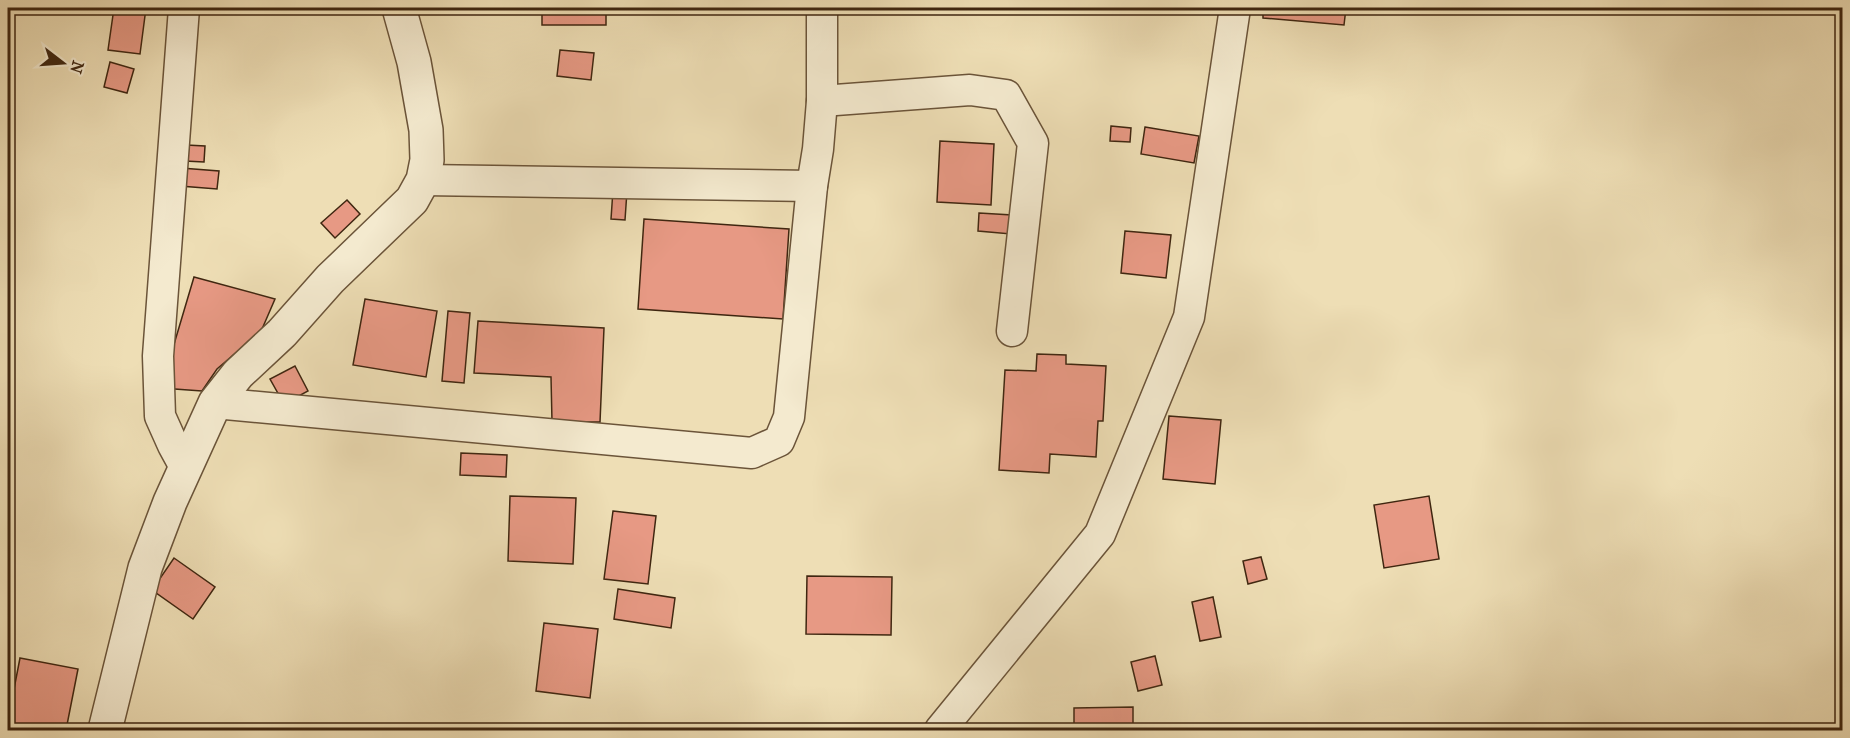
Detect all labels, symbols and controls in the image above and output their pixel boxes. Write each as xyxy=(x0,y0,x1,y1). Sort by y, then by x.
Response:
north arrow xyxy=(33,33,93,93)
text: N xyxy=(66,59,88,77)

